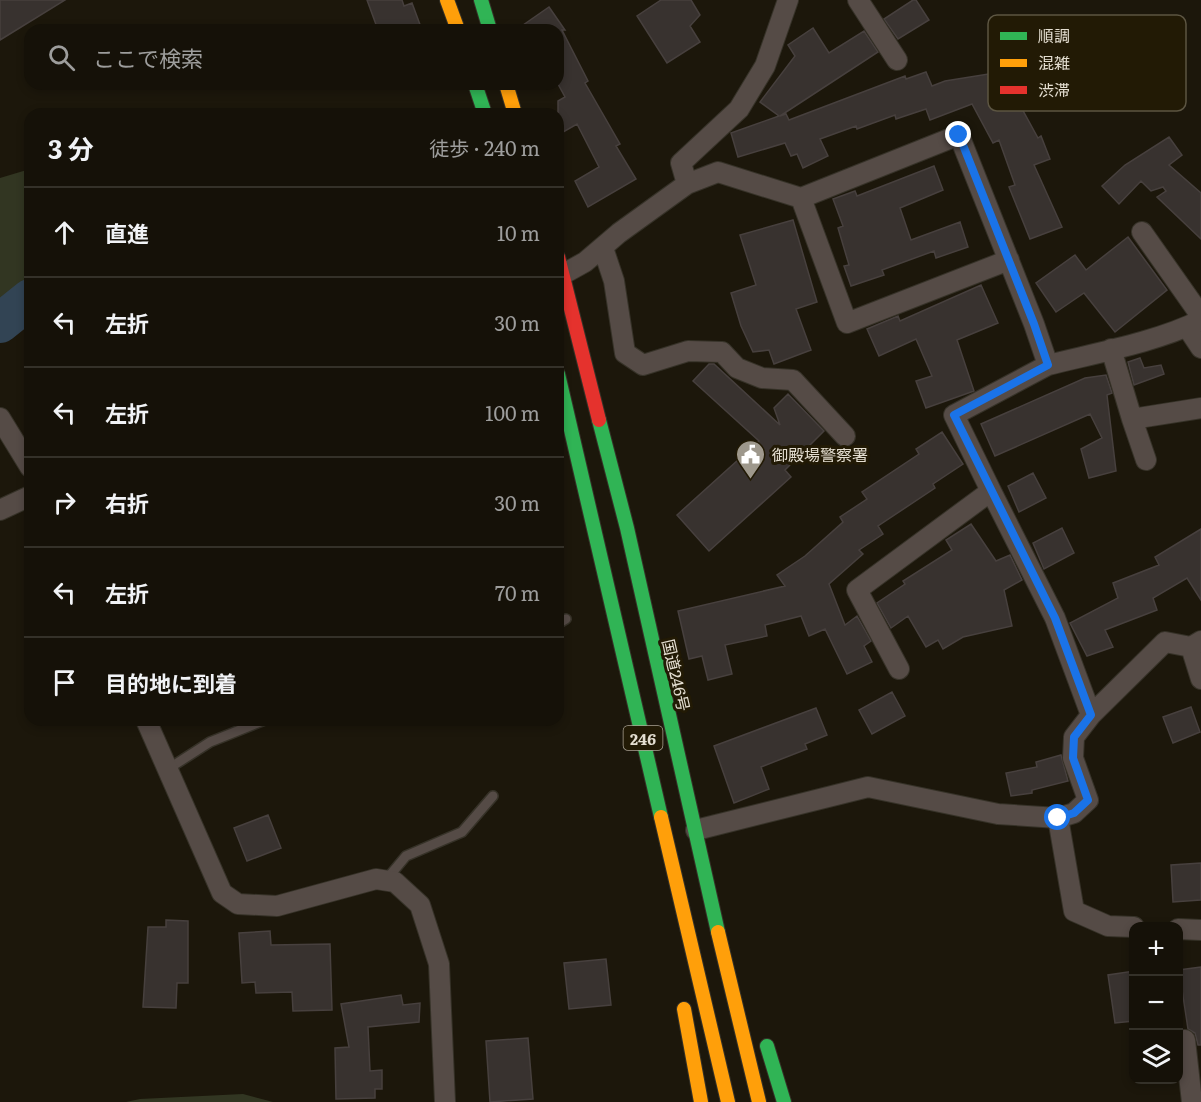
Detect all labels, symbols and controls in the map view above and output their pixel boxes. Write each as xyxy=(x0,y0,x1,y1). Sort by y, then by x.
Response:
legend xyxy=(988,15,1186,111)
text: 順調 xyxy=(1038,23,1070,47)
search box xyxy=(24,24,564,90)
icon: search xyxy=(45,41,78,74)
text: ここで検索 xyxy=(93,41,203,74)
text: 混雑 xyxy=(1038,50,1070,74)
text: 渋滞 xyxy=(1038,77,1070,101)
route end xyxy=(945,121,971,147)
text: 3 分 xyxy=(48,128,94,167)
text: 徒歩 · 240 m xyxy=(429,132,540,162)
icon: ahead xyxy=(48,216,81,249)
text: 直進 xyxy=(105,216,149,249)
text: 10 m xyxy=(497,217,540,247)
icon: left xyxy=(48,306,81,339)
text: 左折 xyxy=(105,306,149,339)
text: 30 m xyxy=(494,307,540,337)
icon: left xyxy=(48,396,81,429)
text: 左折 xyxy=(105,396,149,429)
text: 100 m xyxy=(485,397,540,427)
public building icon: 御殿場警察署 xyxy=(735,438,767,480)
place label: 御殿場警察署 xyxy=(772,442,868,466)
icon: right xyxy=(48,486,81,519)
text: 右折 xyxy=(105,486,149,519)
text: 30 m xyxy=(494,487,540,517)
icon: left xyxy=(48,576,81,609)
text: 左折 xyxy=(105,576,149,609)
text: 70 m xyxy=(495,577,540,607)
street label: 国道246号 xyxy=(657,636,697,714)
icon: arrive xyxy=(48,666,81,699)
text: 目的地に到着 xyxy=(105,666,237,699)
road number: 246 xyxy=(624,726,662,750)
route start xyxy=(1044,804,1070,830)
map controls xyxy=(1129,922,1183,1084)
button: + xyxy=(1129,922,1183,976)
button: − xyxy=(1129,976,1183,1030)
button: layers xyxy=(1129,1030,1183,1084)

